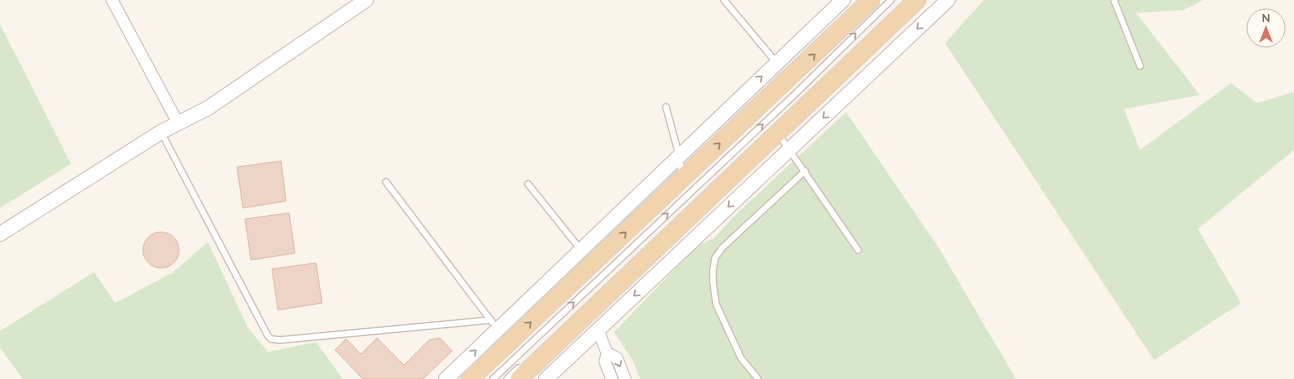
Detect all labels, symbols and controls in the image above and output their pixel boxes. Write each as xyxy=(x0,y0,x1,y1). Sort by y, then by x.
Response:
north arrow xyxy=(1246,8,1286,48)
text: N xyxy=(1262,11,1270,24)
one-way arrow xyxy=(916,22,924,30)
one-way arrow xyxy=(849,32,857,40)
one-way arrow xyxy=(808,53,815,60)
one-way arrow xyxy=(755,76,763,83)
one-way arrow xyxy=(822,111,830,119)
one-way arrow xyxy=(756,123,764,130)
one-way arrow xyxy=(713,143,721,150)
one-way arrow xyxy=(727,200,735,208)
one-way arrow xyxy=(661,212,669,220)
one-way arrow xyxy=(619,232,627,239)
one-way arrow xyxy=(633,290,641,297)
one-way arrow xyxy=(567,301,575,309)
one-way arrow xyxy=(524,321,532,328)
one-way arrow xyxy=(469,349,477,357)
one-way arrow xyxy=(614,360,622,367)

